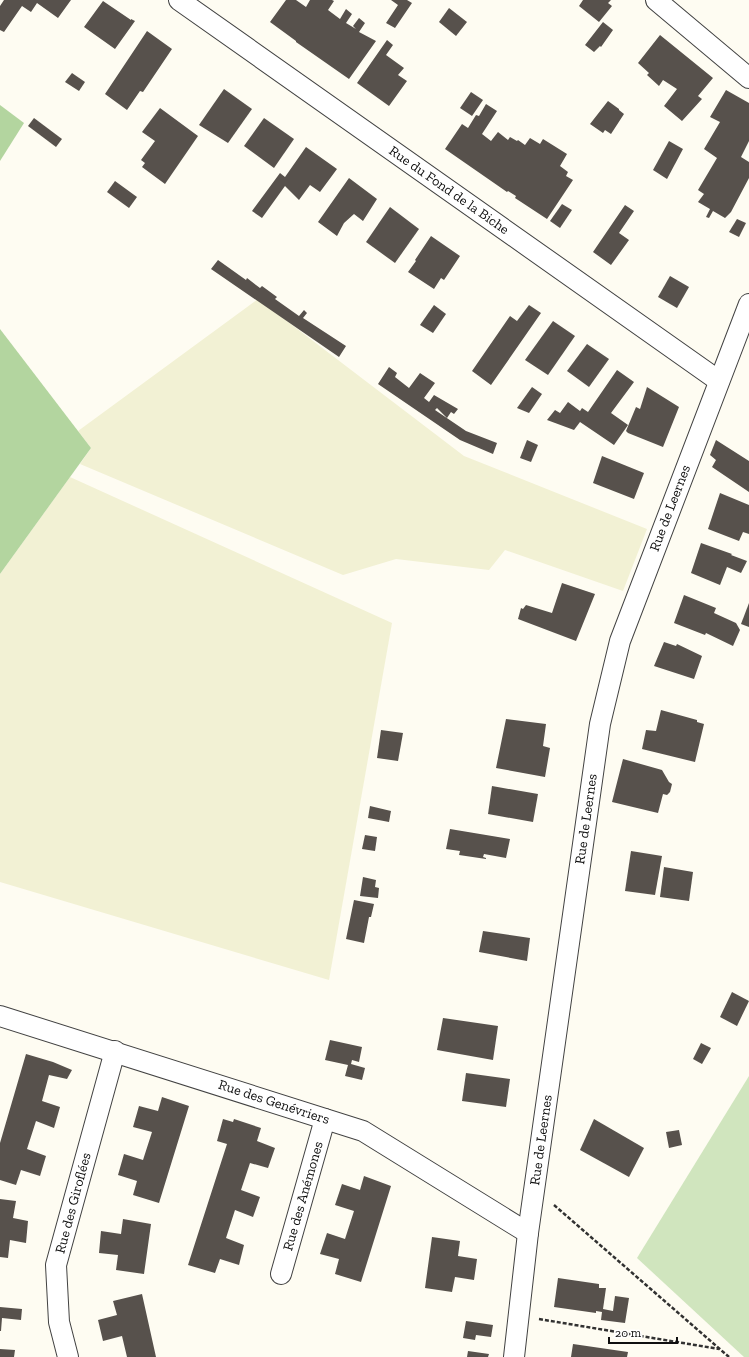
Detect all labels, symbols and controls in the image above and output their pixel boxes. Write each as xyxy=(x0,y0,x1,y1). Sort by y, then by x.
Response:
street label: Rue du Fond de la Biche xyxy=(386,142,513,238)
street label: Rue de Leernes xyxy=(646,462,694,554)
street label: Rue de Leernes xyxy=(571,773,601,865)
street label: Rue des Genévriers xyxy=(216,1076,332,1128)
street label: Rue de Leernes xyxy=(526,1094,556,1186)
street label: Rue des Anémones xyxy=(279,1139,327,1253)
street label: Rue des Giroflées xyxy=(51,1151,95,1255)
scale bar xyxy=(609,1319,677,1345)
text: 20 m xyxy=(615,1326,642,1340)

